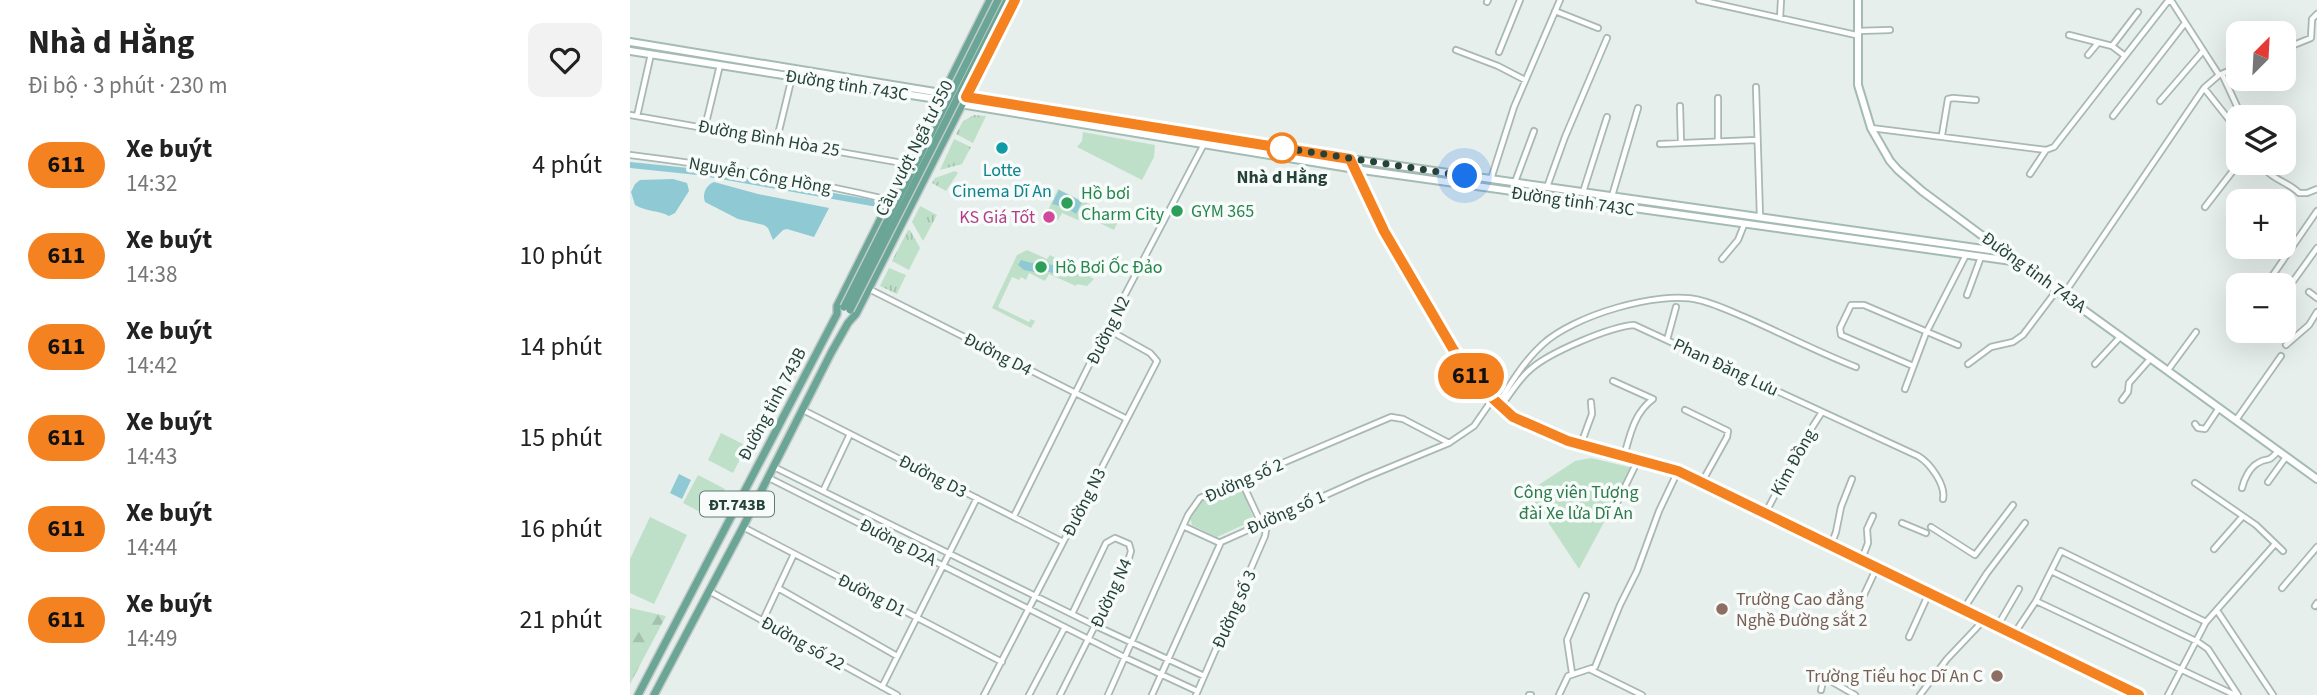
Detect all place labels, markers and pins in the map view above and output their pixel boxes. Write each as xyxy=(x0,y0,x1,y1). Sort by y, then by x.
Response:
marker: Nhà d Hằng xyxy=(1267,133,1297,163)
marker: Lotte Cinema Dĩ An xyxy=(994,140,1010,156)
place label: Lotte Cinema Dĩ An xyxy=(952,158,1052,204)
place label: Nhà d Hằng xyxy=(1237,165,1328,190)
place label: Hồ bơi Charm City xyxy=(1081,181,1165,227)
marker: Hồ bơi Charm City xyxy=(1059,195,1075,211)
place label: GYM 365 xyxy=(1191,199,1254,224)
marker: GYM 365 xyxy=(1169,203,1185,219)
place label: KS Giá Tốt xyxy=(959,205,1035,230)
marker: KS Giá Tốt xyxy=(1041,209,1057,225)
place label: Hồ Bơi Ốc Đảo xyxy=(1055,255,1162,280)
marker: Hồ Bơi Ốc Đảo xyxy=(1033,259,1049,275)
place label: Trường Cao đẳng Nghề Đường sắt 2 xyxy=(1736,587,1868,633)
marker: Trường Cao đẳng Nghề Đường sắt 2 xyxy=(1714,601,1730,617)
place label: Trường Tiểu học Dĩ An C xyxy=(1806,664,1983,689)
marker: Trường Tiểu học Dĩ An C xyxy=(1989,668,2005,684)

